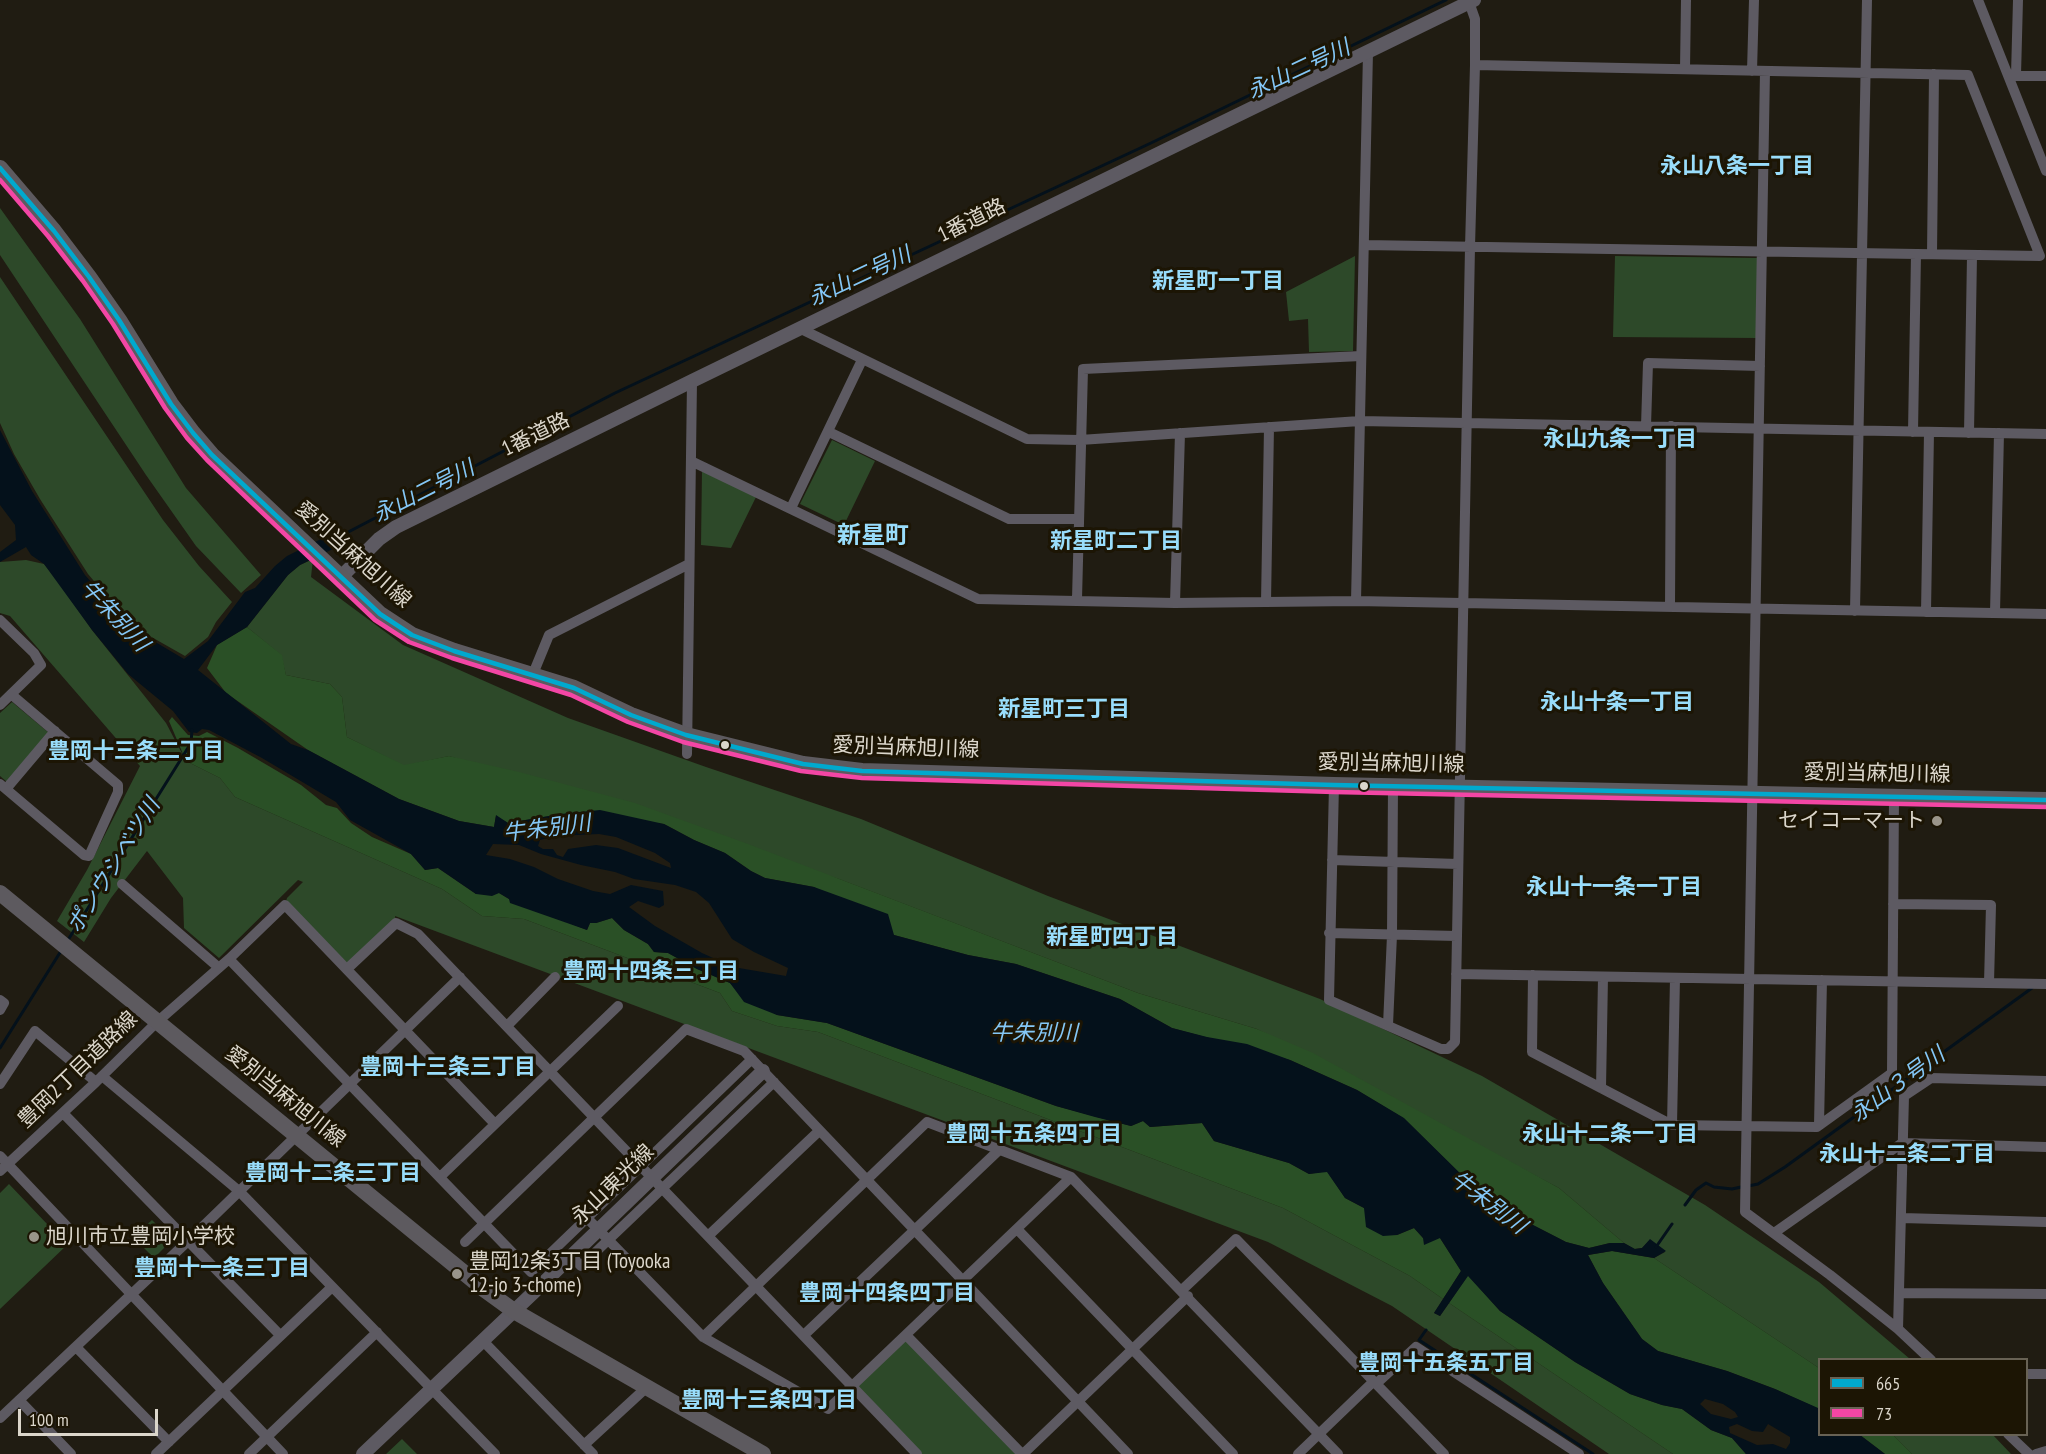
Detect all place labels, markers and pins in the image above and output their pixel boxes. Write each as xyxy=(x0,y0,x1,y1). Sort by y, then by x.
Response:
unlabelled marker xyxy=(719,739,731,751)
unlabelled marker xyxy=(1358,780,1370,792)
place label: セイコーマート xyxy=(1778,808,1925,834)
marker: セイコーマート xyxy=(1930,814,1944,828)
place label: 旭川市立豊岡小学校 xyxy=(46,1224,235,1250)
marker: 旭川市立豊岡小学校 xyxy=(27,1230,41,1244)
place label: 豊岡12条3丁目 (Toyooka 12-jo 3-chome) xyxy=(469,1249,670,1299)
marker: 豊岡12条3丁目 (Toyooka 12-jo 3-chome) xyxy=(450,1267,464,1281)

